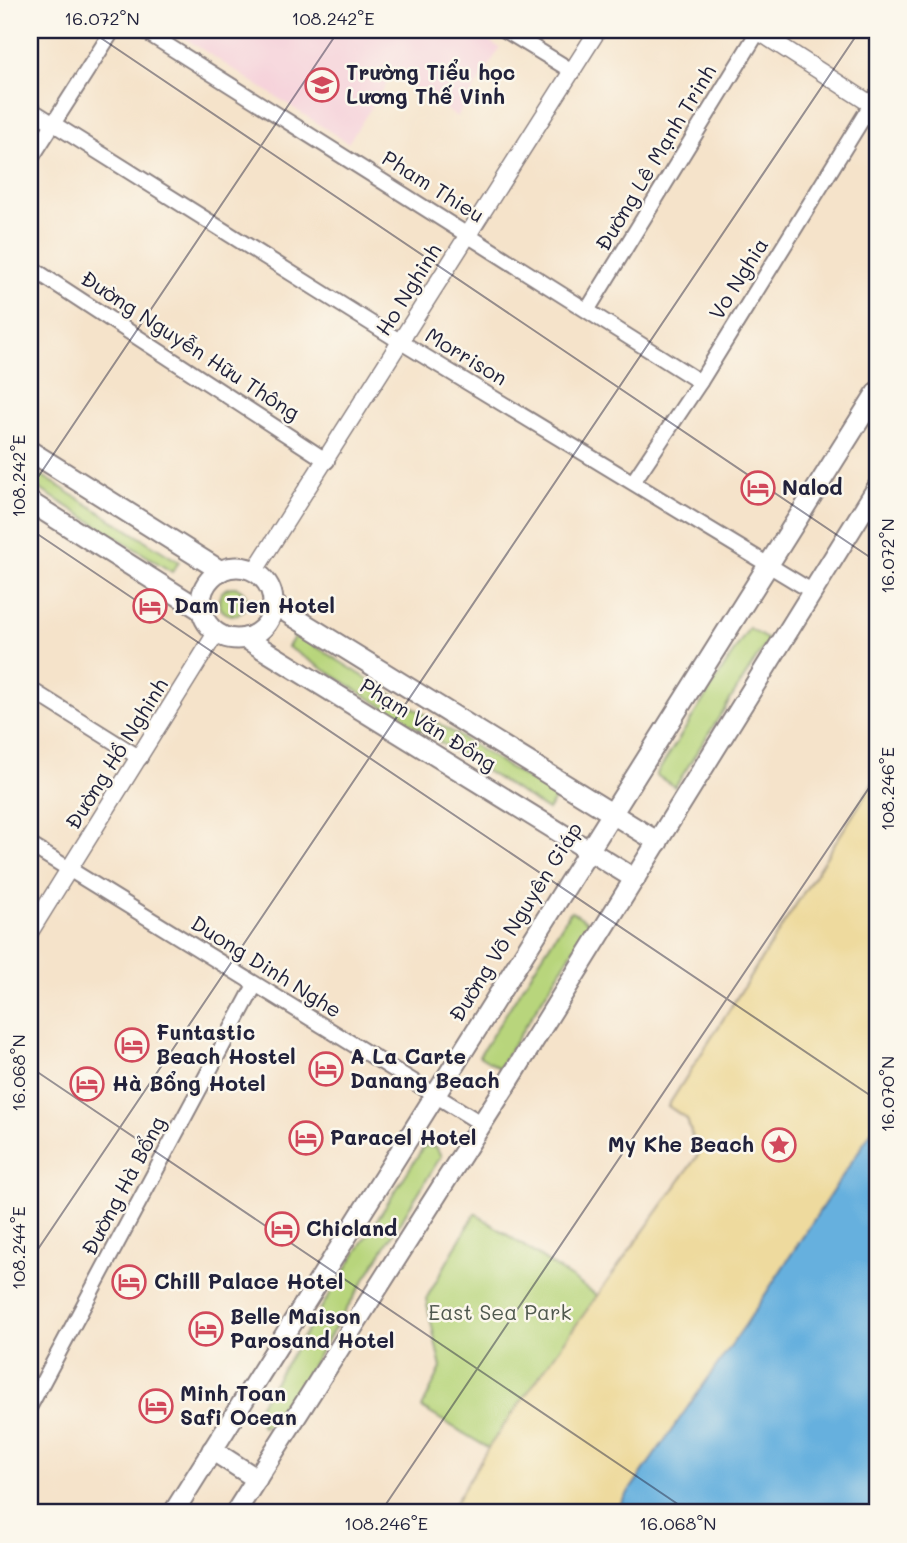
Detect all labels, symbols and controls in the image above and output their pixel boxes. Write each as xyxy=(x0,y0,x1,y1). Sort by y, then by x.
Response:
text: 16.072°N xyxy=(64,6,140,30)
text: 108.242°E xyxy=(291,6,375,30)
place label: Trường Tiểu học Lương Thế Vinh xyxy=(346,58,515,109)
street label: Đường Lê Mạnh Trinh xyxy=(588,59,721,255)
school or university icon: Trường Tiểu học Lương Thế Vinh xyxy=(303,66,341,104)
street label: Pham Thieu xyxy=(378,144,490,228)
street label: Vo Nghia xyxy=(702,232,773,324)
street label: Ho Nghinh xyxy=(369,238,447,340)
street label: Đường Nguyễn Hữu Thông xyxy=(76,264,305,426)
street label: Morrison xyxy=(421,321,513,391)
text: 108.242°E xyxy=(6,434,30,518)
hotel icon: Nalod xyxy=(739,469,777,507)
place label: Nalod xyxy=(782,473,843,500)
text: 16.072°N xyxy=(875,518,899,594)
hotel icon: Dam Tien Hotel xyxy=(131,587,169,625)
place label: Dam Tien Hotel xyxy=(174,591,335,618)
street label: Phạm Văn Đồng xyxy=(356,671,502,776)
street label: Đường Hồ Nghinh xyxy=(58,673,173,834)
text: 108.246°E xyxy=(875,747,899,831)
street label: Đường Võ Nguyên Giáp xyxy=(442,816,587,1026)
street label: Duong Dinh Nghe xyxy=(187,909,347,1023)
place label: Funtastic Beach Hostel xyxy=(156,1018,296,1069)
hotel icon: Funtastic Beach Hostel xyxy=(113,1026,151,1064)
text: 16.068°N xyxy=(6,1034,30,1112)
place label: A La Carte Danang Beach xyxy=(350,1042,499,1093)
hotel icon: A La Carte Danang Beach xyxy=(307,1050,345,1088)
text: 16.070°N xyxy=(875,1056,899,1132)
hotel icon: Hà Bổng Hotel xyxy=(68,1065,106,1103)
place label: Hà Bổng Hotel xyxy=(112,1069,266,1096)
street label: Đường Hà Bổng xyxy=(75,1111,171,1259)
hotel icon: Paracel Hotel xyxy=(287,1119,325,1157)
place label: Paracel Hotel xyxy=(330,1123,477,1150)
place icon: My Khe Beach xyxy=(760,1126,798,1164)
place label: My Khe Beach xyxy=(608,1130,754,1158)
text: 108.244°E xyxy=(6,1206,30,1290)
hotel icon: Chicland xyxy=(263,1210,301,1248)
place label: Chicland xyxy=(306,1214,397,1241)
hotel icon: Chill Palace Hotel xyxy=(110,1263,148,1301)
place label: Chill Palace Hotel xyxy=(154,1267,343,1294)
park label: East Sea Park xyxy=(428,1298,572,1325)
place label: Belle Maison Parosand Hotel xyxy=(230,1302,394,1353)
hotel icon: Belle Maison Parosand Hotel xyxy=(187,1310,225,1348)
place label: Minh Toan Safi Ocean xyxy=(180,1379,297,1430)
hotel icon: Minh Toan Safi Ocean xyxy=(137,1387,175,1425)
text: 108.246°E xyxy=(344,1511,428,1535)
text: 16.068°N xyxy=(639,1511,717,1535)

